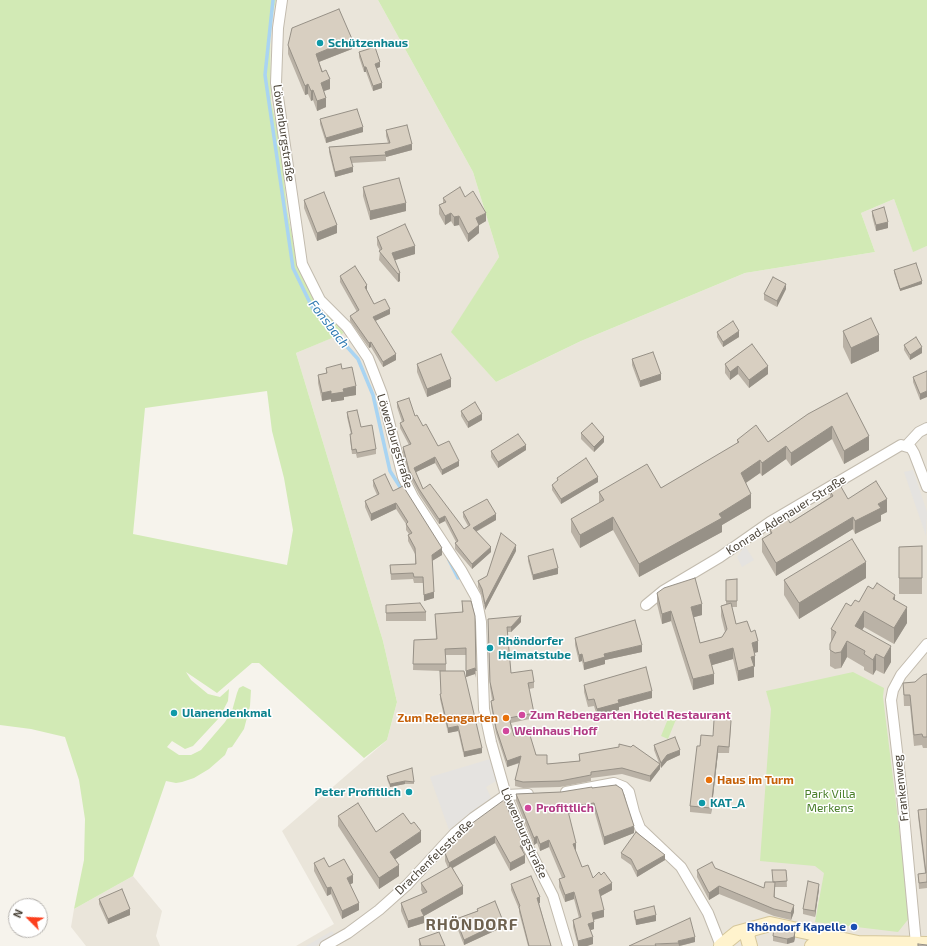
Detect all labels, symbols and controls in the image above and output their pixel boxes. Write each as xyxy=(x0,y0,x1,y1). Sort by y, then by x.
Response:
place label: Schützenhaus xyxy=(328,36,408,50)
marker: Schützenhaus xyxy=(315,38,325,48)
street label: Löwenburgstraße xyxy=(270,84,298,182)
water label: Fonsbach xyxy=(305,297,353,351)
street label: Löwenburgstraße xyxy=(374,392,416,490)
street label: Konrad-Adenauer-Straße xyxy=(723,472,849,558)
place label: Rhöndorfer Heimatstube xyxy=(498,634,571,662)
marker: Rhöndorfer Heimatstube xyxy=(485,643,495,653)
place label: Ulanendenkmal xyxy=(182,706,271,720)
marker: Ulanendenkmal xyxy=(169,708,179,718)
place label: Zum Rebengarten Hotel Restaurant xyxy=(530,708,731,722)
marker: Zum Rebengarten Hotel Restaurant xyxy=(517,710,527,720)
place label: Zum Rebengarten xyxy=(397,711,498,725)
marker: Zum Rebengarten xyxy=(501,713,511,723)
place label: Weinhaus Hoff xyxy=(514,724,597,738)
marker: Weinhaus Hoff xyxy=(501,726,511,736)
street label: Frankenweg xyxy=(890,754,912,822)
place label: Haus im Turm xyxy=(717,773,794,787)
marker: Haus im Turm xyxy=(704,775,714,785)
place label: Peter Profitlich xyxy=(314,785,401,799)
street label: Löwenburgstraße xyxy=(498,785,550,881)
marker: Peter Profitlich xyxy=(404,787,414,797)
park label: Park Villa Merkens xyxy=(804,787,856,815)
place label: KAT_A xyxy=(710,796,745,810)
marker: KAT_A xyxy=(697,798,707,808)
place label: Profittlich xyxy=(536,801,594,815)
marker: Profittlich xyxy=(523,803,533,813)
street label: Drachenfelsstraße xyxy=(392,816,476,898)
north arrow xyxy=(8,898,48,938)
text: N xyxy=(10,907,25,920)
district label: RHÖNDORF xyxy=(425,915,519,935)
place label: Rhöndorf Kapelle xyxy=(747,920,846,934)
marker: Rhöndorf Kapelle xyxy=(849,922,859,932)

